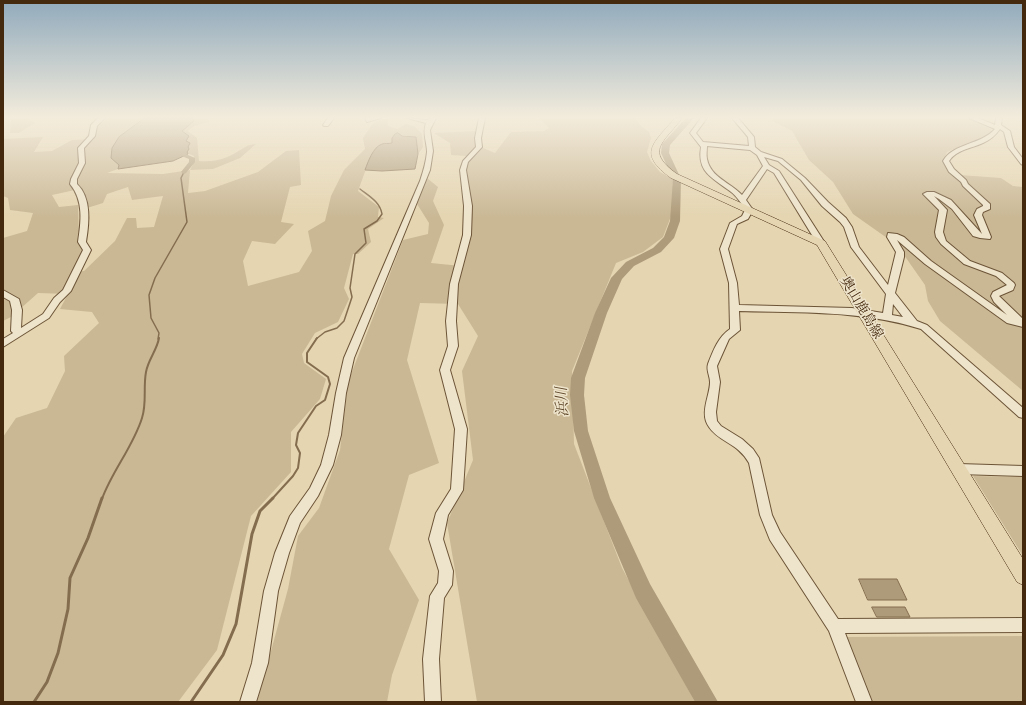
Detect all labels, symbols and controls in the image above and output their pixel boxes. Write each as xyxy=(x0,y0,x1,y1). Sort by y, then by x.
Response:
street label: 奥山鹿島線 xyxy=(836,274,886,342)
water label: 浜川 xyxy=(553,387,573,417)

